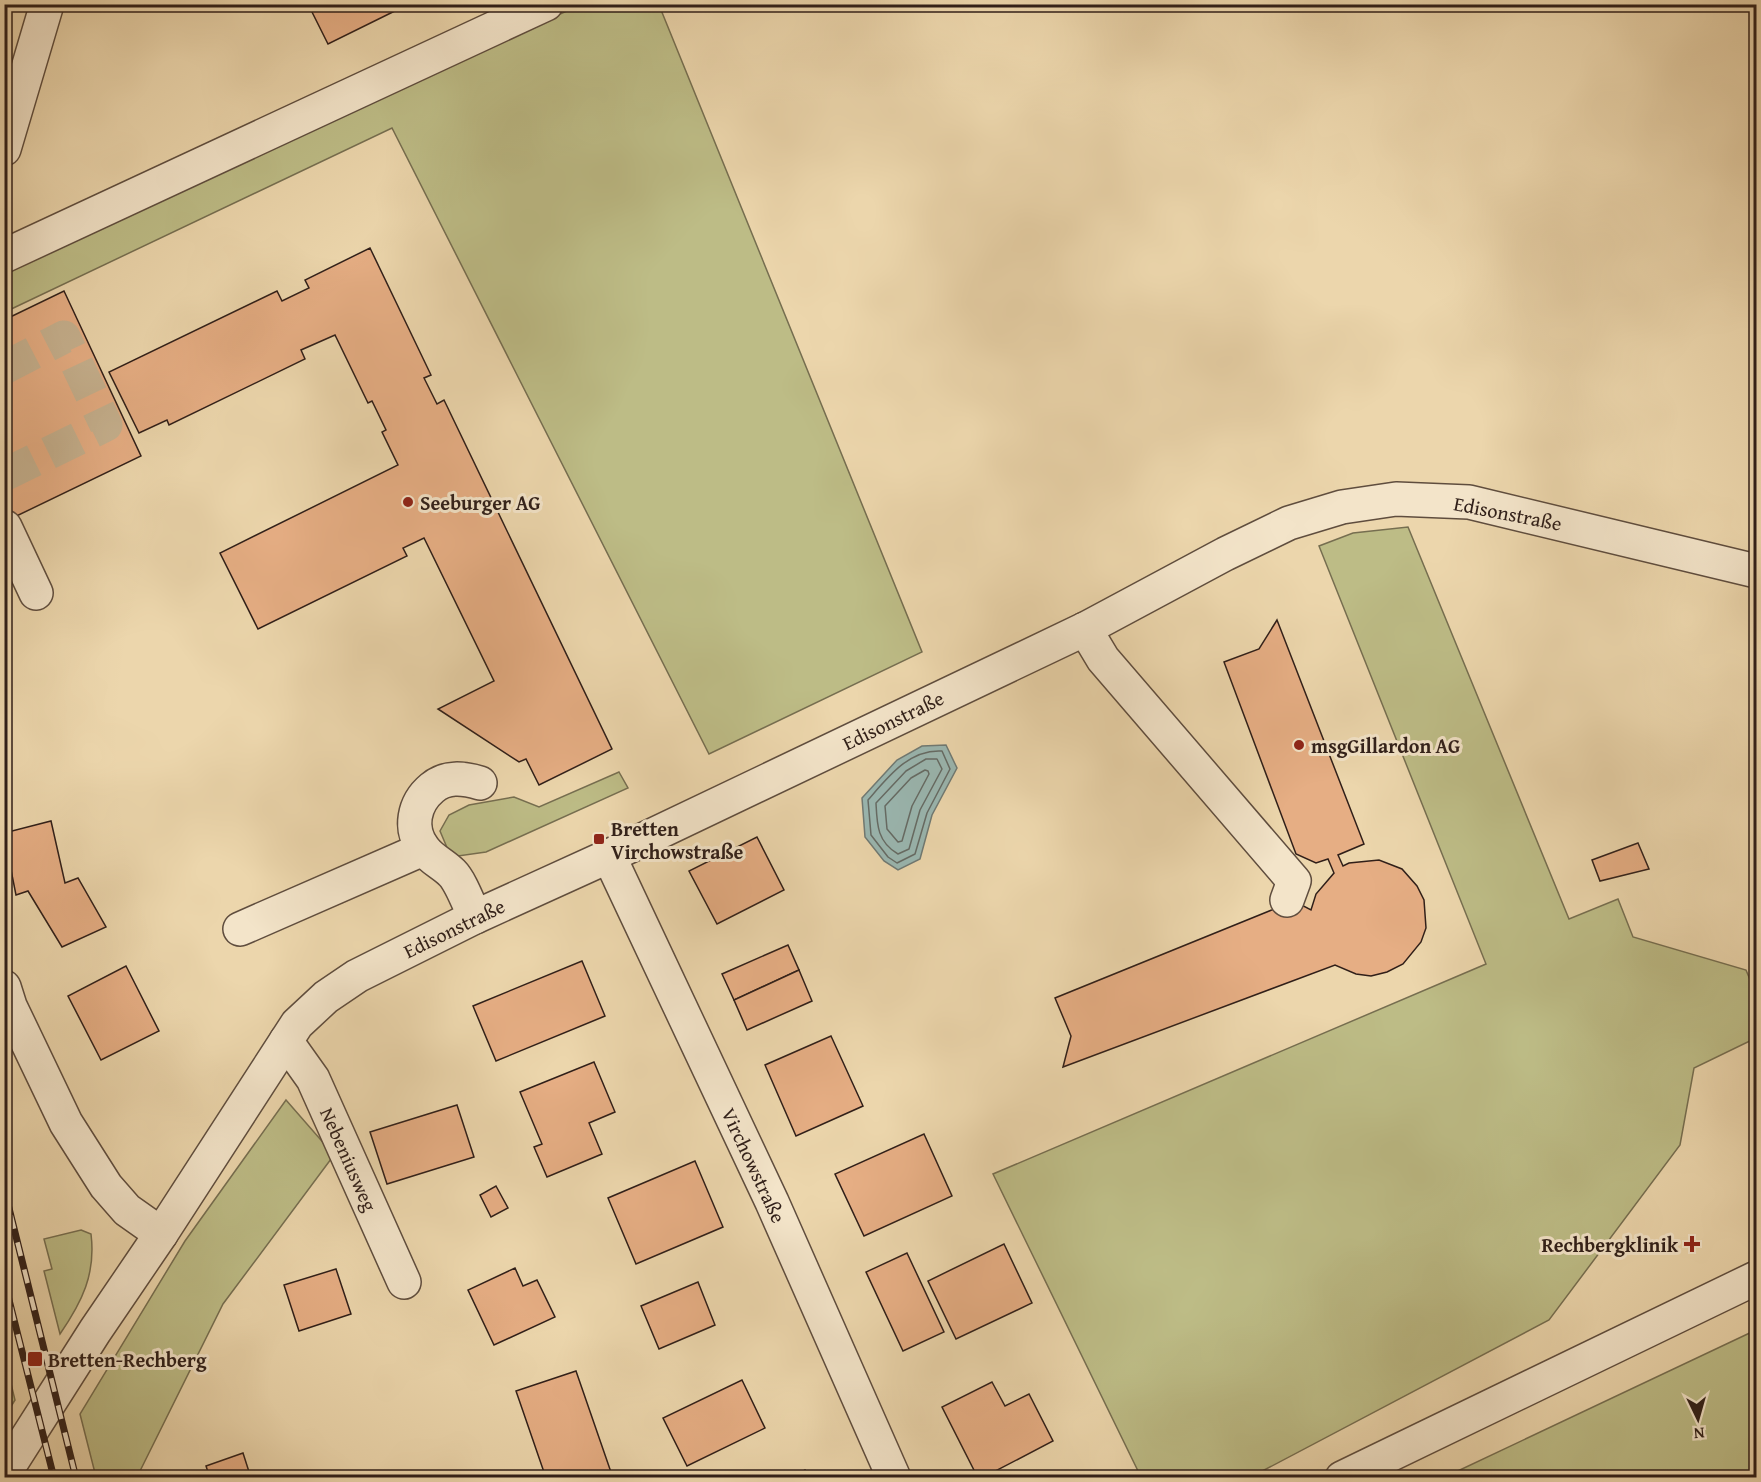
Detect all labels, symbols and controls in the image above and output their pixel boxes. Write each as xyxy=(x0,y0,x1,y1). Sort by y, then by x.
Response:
place label: Seeburger AG xyxy=(420,488,540,517)
street label: Edisonstraße xyxy=(1452,488,1564,538)
marker: Seeburger AG xyxy=(401,495,415,509)
street label: Edisonstraße xyxy=(837,683,949,757)
place label: msgGillardon AG xyxy=(1311,731,1460,760)
marker: msgGillardon AG xyxy=(1292,738,1306,752)
place label: Bretten Virchowstraße xyxy=(611,814,743,866)
marker: Bretten Virchowstraße xyxy=(592,832,606,846)
street label: Edisonstraße xyxy=(398,891,510,965)
street label: Nebeniusweg xyxy=(313,1102,385,1216)
street label: Virchowstraße xyxy=(715,1103,793,1227)
place label: Rechbergklinik xyxy=(1541,1230,1679,1259)
marker: Rechbergklinik xyxy=(1683,1235,1701,1253)
place label: Bretten-Rechberg xyxy=(48,1345,207,1374)
marker: Bretten-Rechberg xyxy=(26,1350,44,1368)
north arrow xyxy=(1668,1389,1728,1449)
text: N xyxy=(1693,1422,1706,1446)

